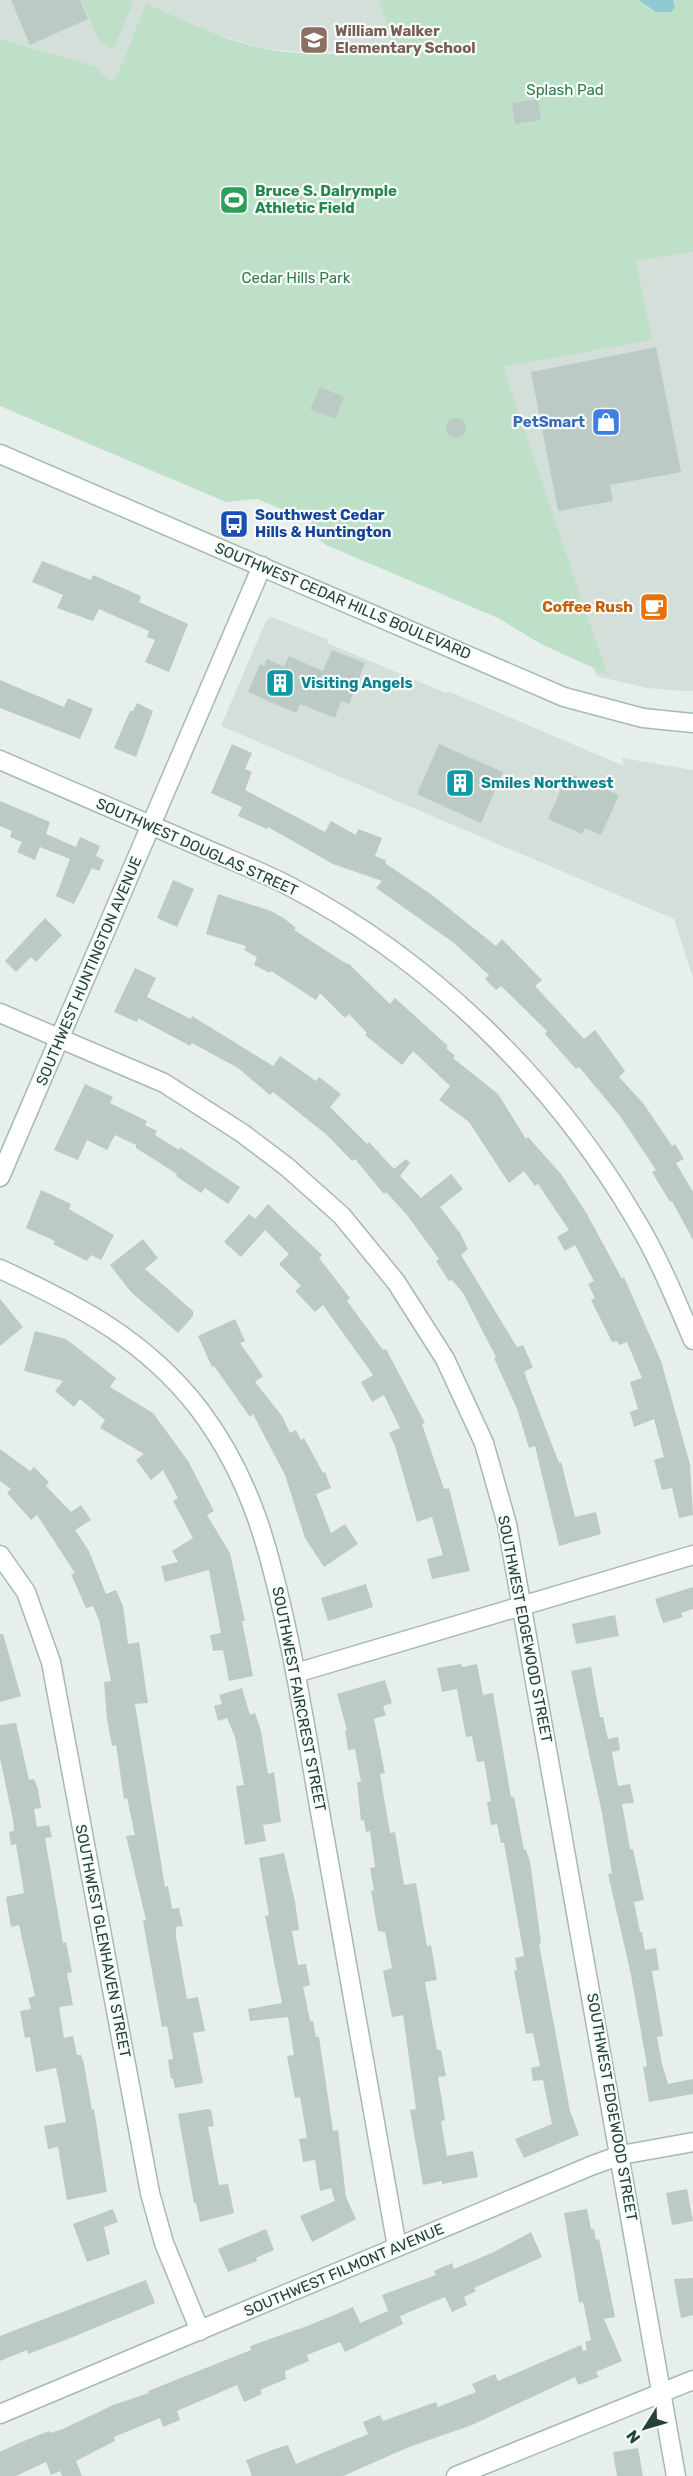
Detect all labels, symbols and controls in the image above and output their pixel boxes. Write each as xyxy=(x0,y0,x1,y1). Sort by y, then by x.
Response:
place label: William Walker Elementary School xyxy=(335,22,476,57)
school or university icon: William Walker Elementary School xyxy=(298,24,330,56)
park label: Splash Pad xyxy=(526,81,604,99)
place label: Bruce S. DaIrymple Athletic Field xyxy=(255,182,397,217)
sports icon: Bruce S. DaIrymple Athletic Field xyxy=(218,184,250,216)
park label: Cedar Hills Park xyxy=(242,269,351,287)
shop icon: PetSmart xyxy=(590,406,622,438)
place label: PetSmart xyxy=(513,413,585,431)
place label: Southwest Cedar Hills & Huntington xyxy=(255,506,391,541)
bus stop icon: Southwest Cedar Hills & Huntington xyxy=(218,508,250,540)
street label: SOUTHWEST CEDAR HILLS BOULEVARD xyxy=(212,539,474,663)
cafe icon: Coffee Rush xyxy=(638,591,670,623)
place label: Coffee Rush xyxy=(542,598,633,616)
building icon: Visiting Angels xyxy=(264,667,296,699)
place label: Visiting Angels xyxy=(301,674,413,692)
building icon: Smiles Northwest xyxy=(444,767,476,799)
place label: Smiles Northwest xyxy=(481,774,614,792)
street label: SOUTHWEST DOUGLAS STREET xyxy=(93,794,301,900)
street label: SOUTHWEST HUNTINGTON AVENUE xyxy=(32,854,146,1088)
street label: SOUTHWEST EDGEWOOD STREET xyxy=(494,1514,556,1745)
street label: SOUTHWEST FAIRCREST STREET xyxy=(268,1585,330,1813)
street label: SOUTHWEST GLENHAVEN STREET xyxy=(72,1823,135,2060)
street label: SOUTHWEST EDGEWOOD STREET xyxy=(583,1992,641,2223)
street label: SOUTHWEST FILMONT AVENUE xyxy=(241,2220,447,2320)
north arrow xyxy=(615,2398,675,2458)
text: N xyxy=(622,2426,644,2447)

